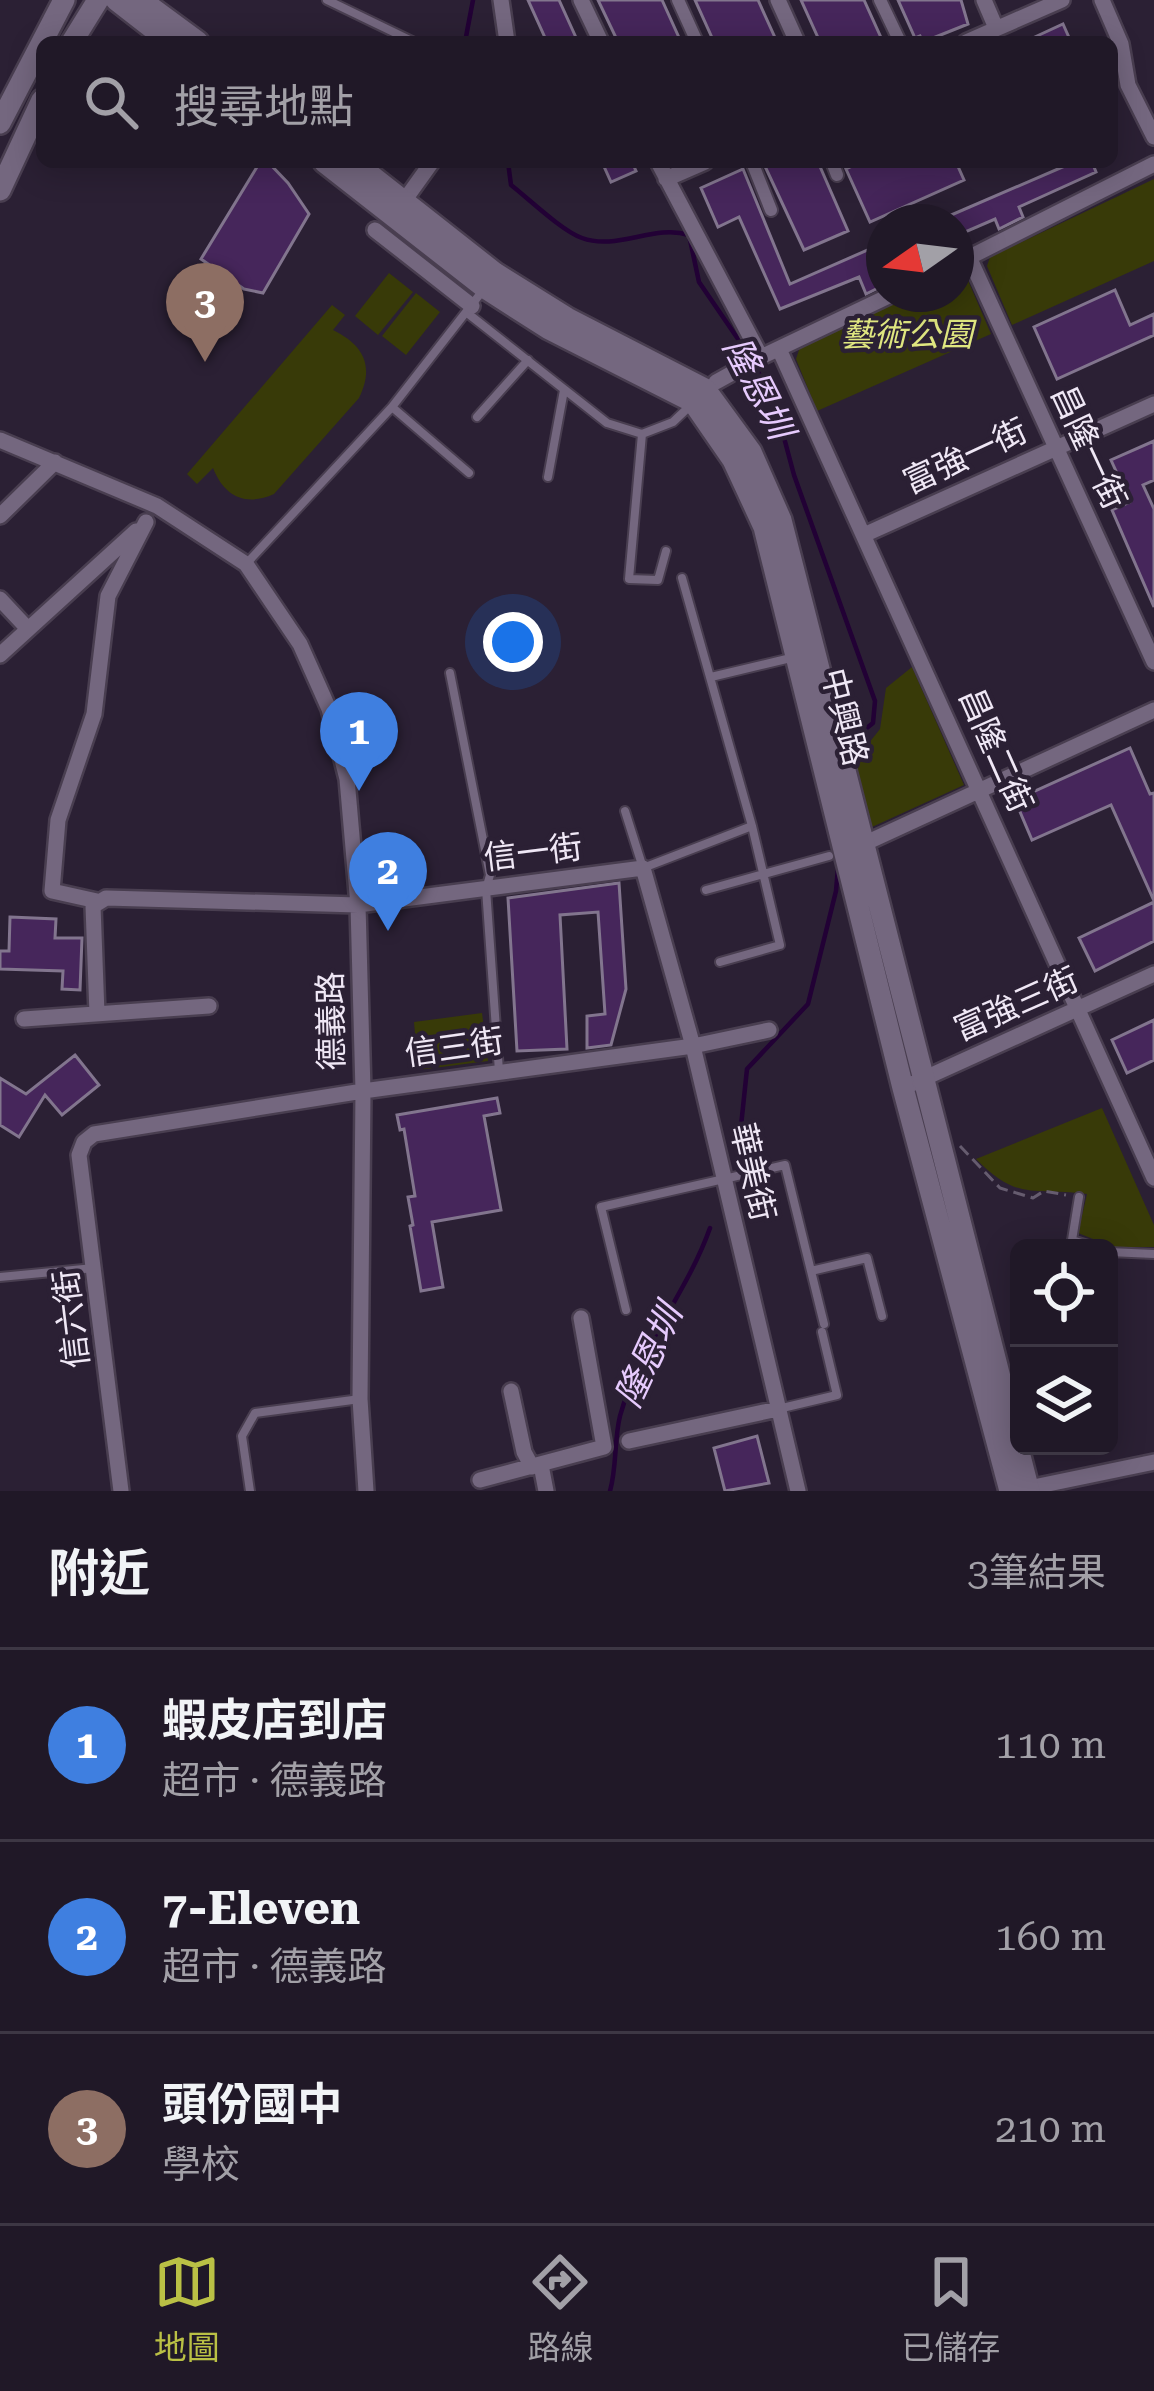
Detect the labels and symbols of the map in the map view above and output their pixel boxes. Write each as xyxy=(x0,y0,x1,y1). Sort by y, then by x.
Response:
north arrow xyxy=(866,204,974,312)
pin: 3 xyxy=(166,263,244,362)
park label: 藝術公園 xyxy=(841,315,977,354)
water label: 隆恩圳 xyxy=(715,330,803,450)
street label: 昌隆一街 xyxy=(1043,379,1135,515)
street label: 富強一街 xyxy=(897,410,1033,502)
your location xyxy=(483,612,543,672)
street label: 中興路 xyxy=(814,664,876,770)
street label: 昌隆二街 xyxy=(951,682,1041,818)
pin: 1 xyxy=(320,692,398,791)
street label: 信一街 xyxy=(481,827,585,877)
pin: 2 xyxy=(349,832,427,931)
street label: 富強三街 xyxy=(948,959,1084,1049)
street label: 德義路 xyxy=(311,971,351,1071)
street label: 信三街 xyxy=(402,1021,506,1073)
street label: 華美街 xyxy=(723,1119,783,1225)
street label: 信六街 xyxy=(46,1267,96,1371)
water label: 隆恩圳 xyxy=(607,1294,693,1414)

